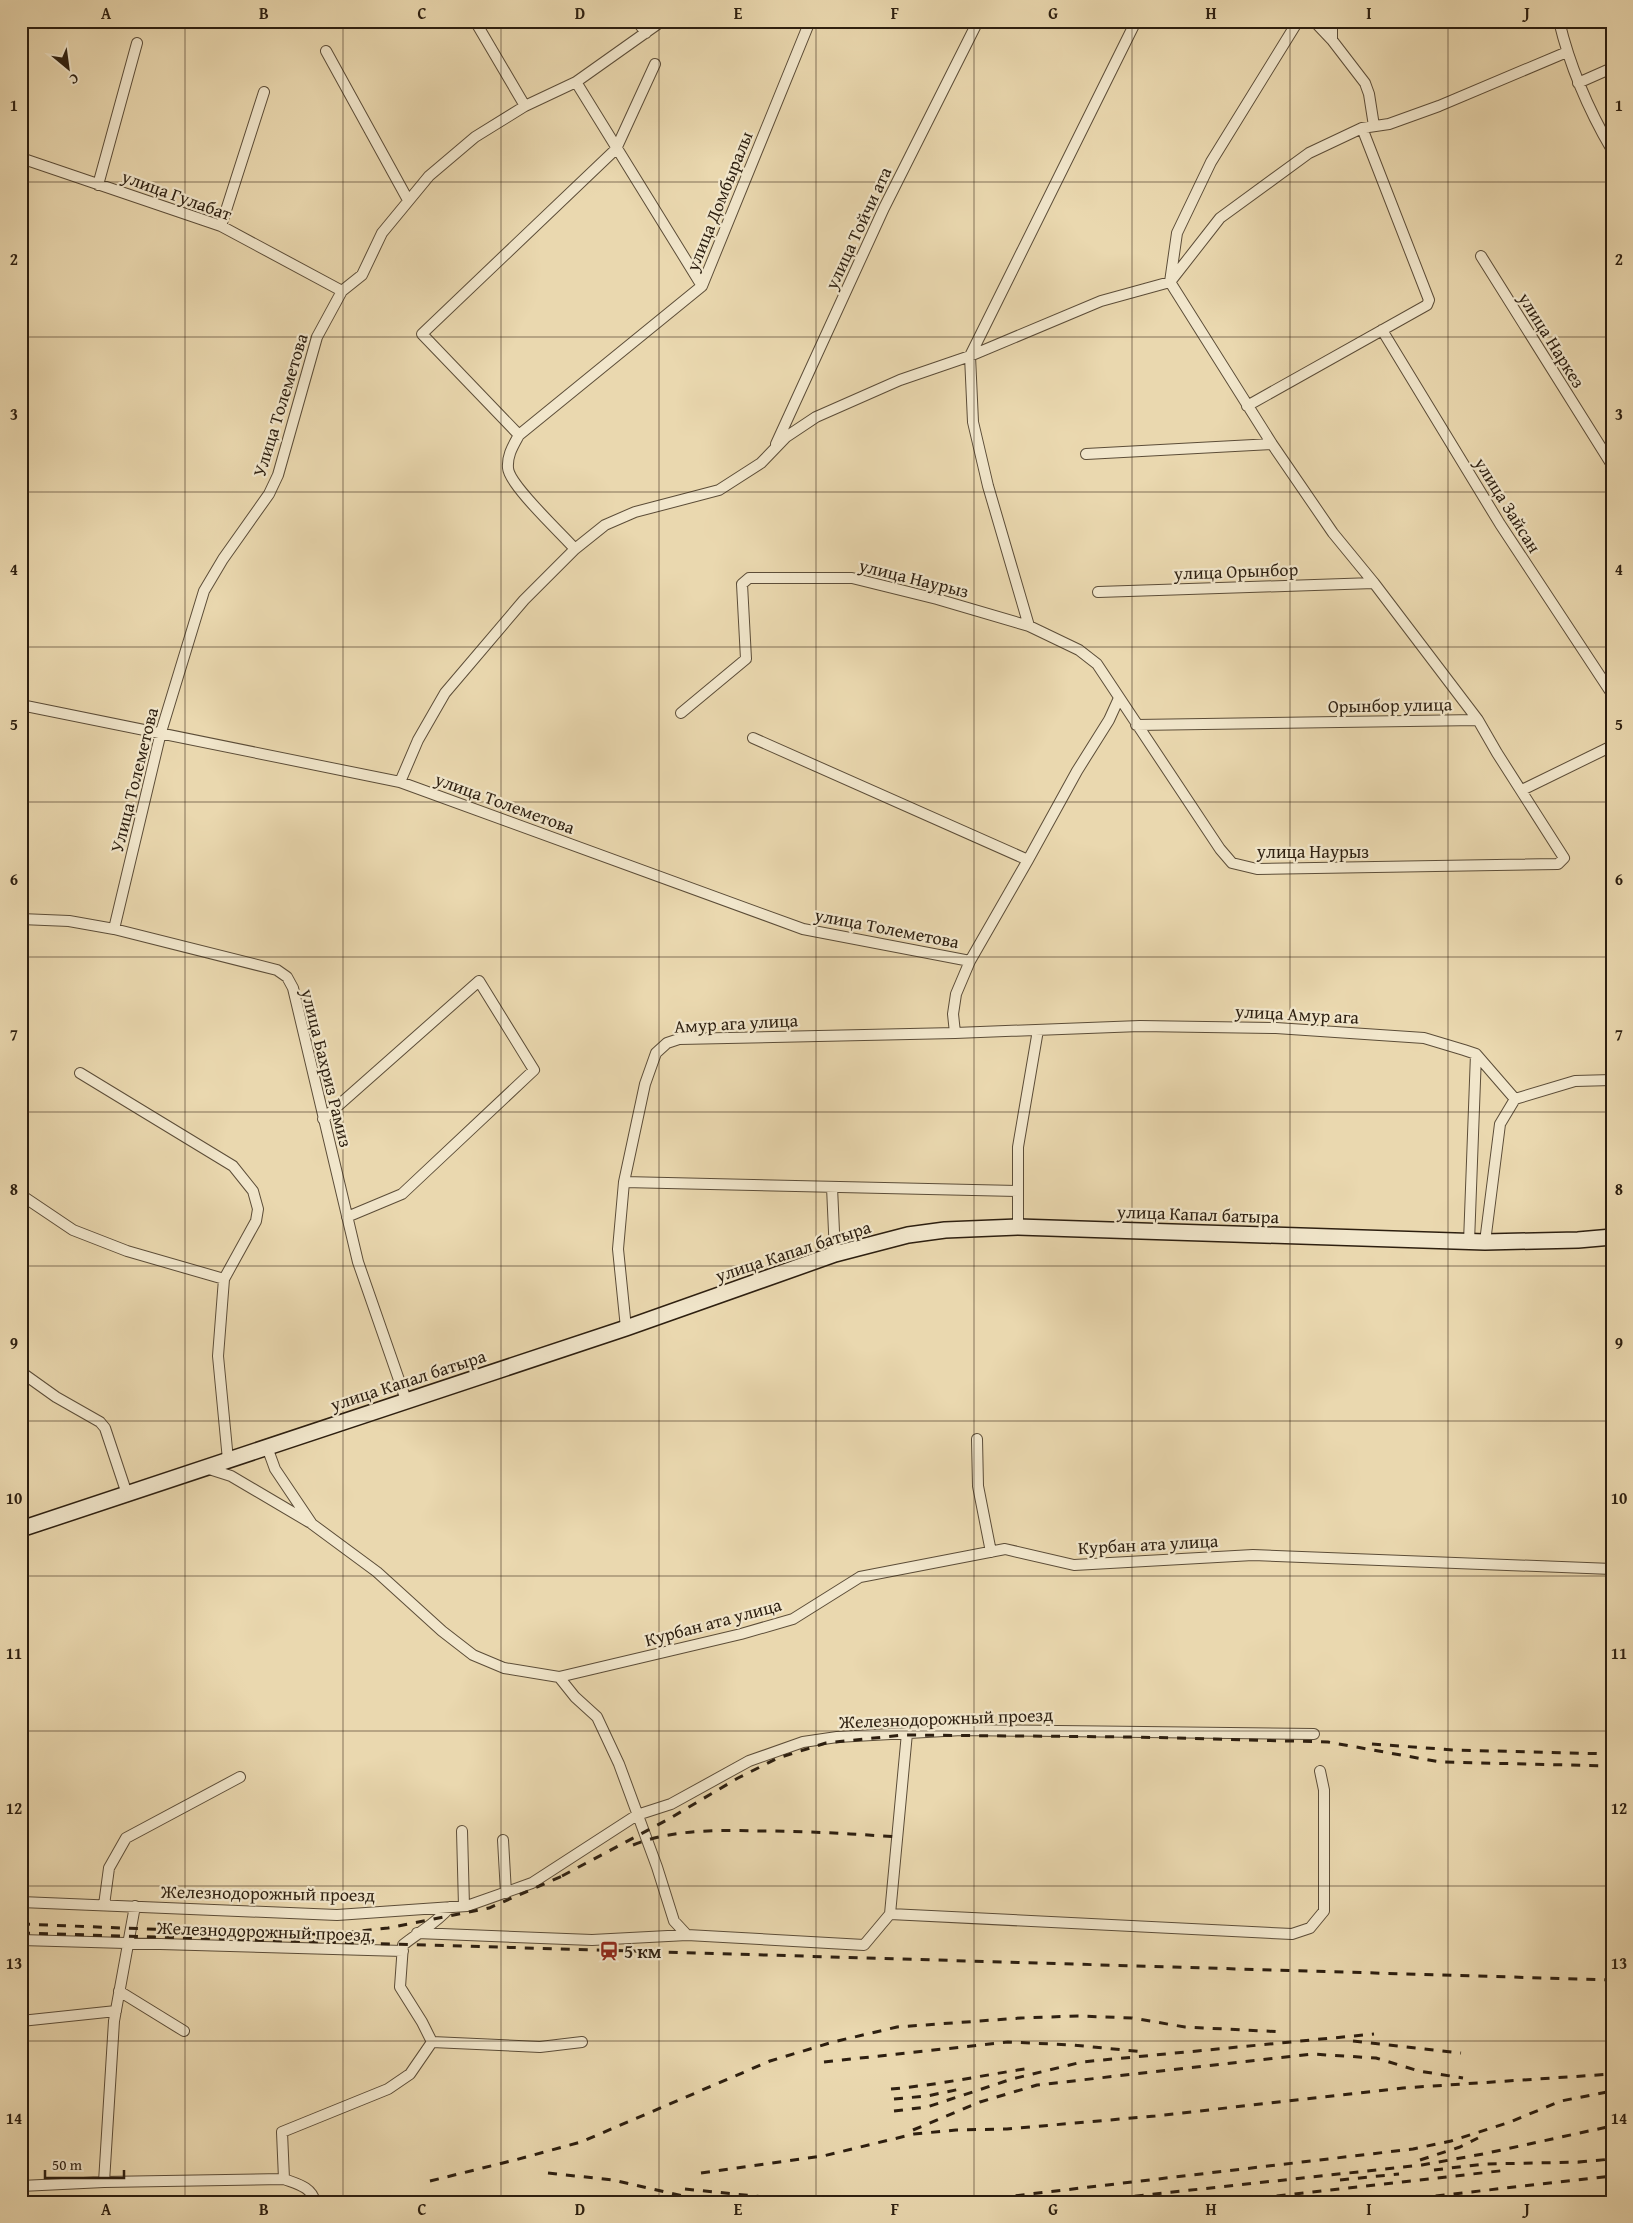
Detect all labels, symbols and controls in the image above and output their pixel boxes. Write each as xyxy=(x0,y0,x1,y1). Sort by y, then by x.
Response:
text: A xyxy=(101,1,112,25)
text: B xyxy=(259,1,269,25)
text: C xyxy=(417,1,427,25)
text: D xyxy=(575,1,585,25)
text: E xyxy=(734,1,743,25)
text: F xyxy=(891,1,899,25)
text: G xyxy=(1048,1,1058,25)
text: H xyxy=(1205,1,1217,25)
text: I xyxy=(1366,1,1372,25)
text: J xyxy=(1521,1,1530,25)
north arrow xyxy=(42,42,92,92)
text: С xyxy=(66,69,83,90)
text: 1 xyxy=(10,93,18,117)
text: 1 xyxy=(1615,93,1623,117)
street label: улица Домбыралы xyxy=(678,127,760,276)
street label: улица Гулабат xyxy=(117,162,236,228)
street label: улица Тойчи ата xyxy=(817,162,898,295)
text: 2 xyxy=(10,247,18,271)
text: 2 xyxy=(1615,247,1623,271)
street label: улица Наркез xyxy=(1511,286,1592,393)
street label: Улица Толеметова xyxy=(245,330,315,480)
text: 3 xyxy=(10,402,18,426)
text: 3 xyxy=(1615,402,1623,426)
street label: улица Зайсан xyxy=(1467,451,1548,558)
street label: улица Наурыз xyxy=(855,551,972,605)
street label: улица Орынбор xyxy=(1172,555,1299,587)
text: 4 xyxy=(10,557,18,581)
text: 4 xyxy=(1615,557,1623,581)
street label: Орынбор улица xyxy=(1328,690,1453,720)
street label: Улица Толеметова xyxy=(103,704,165,855)
text: 5 xyxy=(10,712,18,736)
text: 5 xyxy=(1615,712,1623,736)
street label: улица Толеметова xyxy=(431,765,579,841)
street label: улица Наурыз xyxy=(1256,838,1369,865)
text: 6 xyxy=(10,867,18,891)
text: 6 xyxy=(1615,867,1623,891)
street label: улица Толеметова xyxy=(811,901,962,955)
street label: улица Бахриз Рамиз xyxy=(294,985,360,1150)
street label: улица Амур ага xyxy=(1233,997,1360,1031)
street label: Амур ага улица xyxy=(673,1006,799,1040)
text: 7 xyxy=(10,1022,18,1046)
text: 7 xyxy=(1615,1022,1623,1046)
text: 8 xyxy=(10,1177,18,1201)
text: 8 xyxy=(1615,1177,1623,1201)
street label: улица Капал батыра xyxy=(1116,1198,1280,1230)
street label: улица Капал батыра xyxy=(711,1213,875,1289)
text: 9 xyxy=(10,1331,18,1355)
text: 9 xyxy=(1615,1331,1623,1355)
street label: улица Капал батыра xyxy=(326,1342,490,1418)
text: 10 xyxy=(6,1486,22,1510)
text: 10 xyxy=(1611,1486,1627,1510)
street label: Курбан ата улица xyxy=(1077,1527,1219,1561)
street label: Курбан ата улица xyxy=(642,1591,785,1653)
text: 11 xyxy=(6,1641,22,1665)
text: 11 xyxy=(1611,1641,1627,1665)
street label: Железнодорожный проезд xyxy=(838,1701,1054,1735)
text: 12 xyxy=(6,1796,22,1820)
text: 12 xyxy=(1611,1796,1627,1820)
street label: Железнодорожный проезд xyxy=(160,1878,375,1908)
street label: Железнодорожный проезд, xyxy=(155,1914,376,1948)
place label: 5 км xyxy=(624,1938,662,1965)
station icon: 5 км xyxy=(598,1940,620,1962)
text: 13 xyxy=(6,1951,22,1975)
text: 13 xyxy=(1611,1951,1627,1975)
text: 14 xyxy=(6,2106,22,2130)
text: 14 xyxy=(1611,2106,1627,2130)
scale bar xyxy=(45,2148,124,2180)
text: 50 m xyxy=(52,2154,83,2175)
text: A xyxy=(101,2197,112,2221)
text: B xyxy=(259,2197,269,2221)
text: C xyxy=(417,2197,427,2221)
text: D xyxy=(575,2197,585,2221)
text: E xyxy=(734,2197,743,2221)
text: F xyxy=(891,2197,899,2221)
text: G xyxy=(1048,2197,1058,2221)
text: H xyxy=(1205,2197,1217,2221)
text: I xyxy=(1366,2197,1372,2221)
text: J xyxy=(1521,2197,1530,2221)

